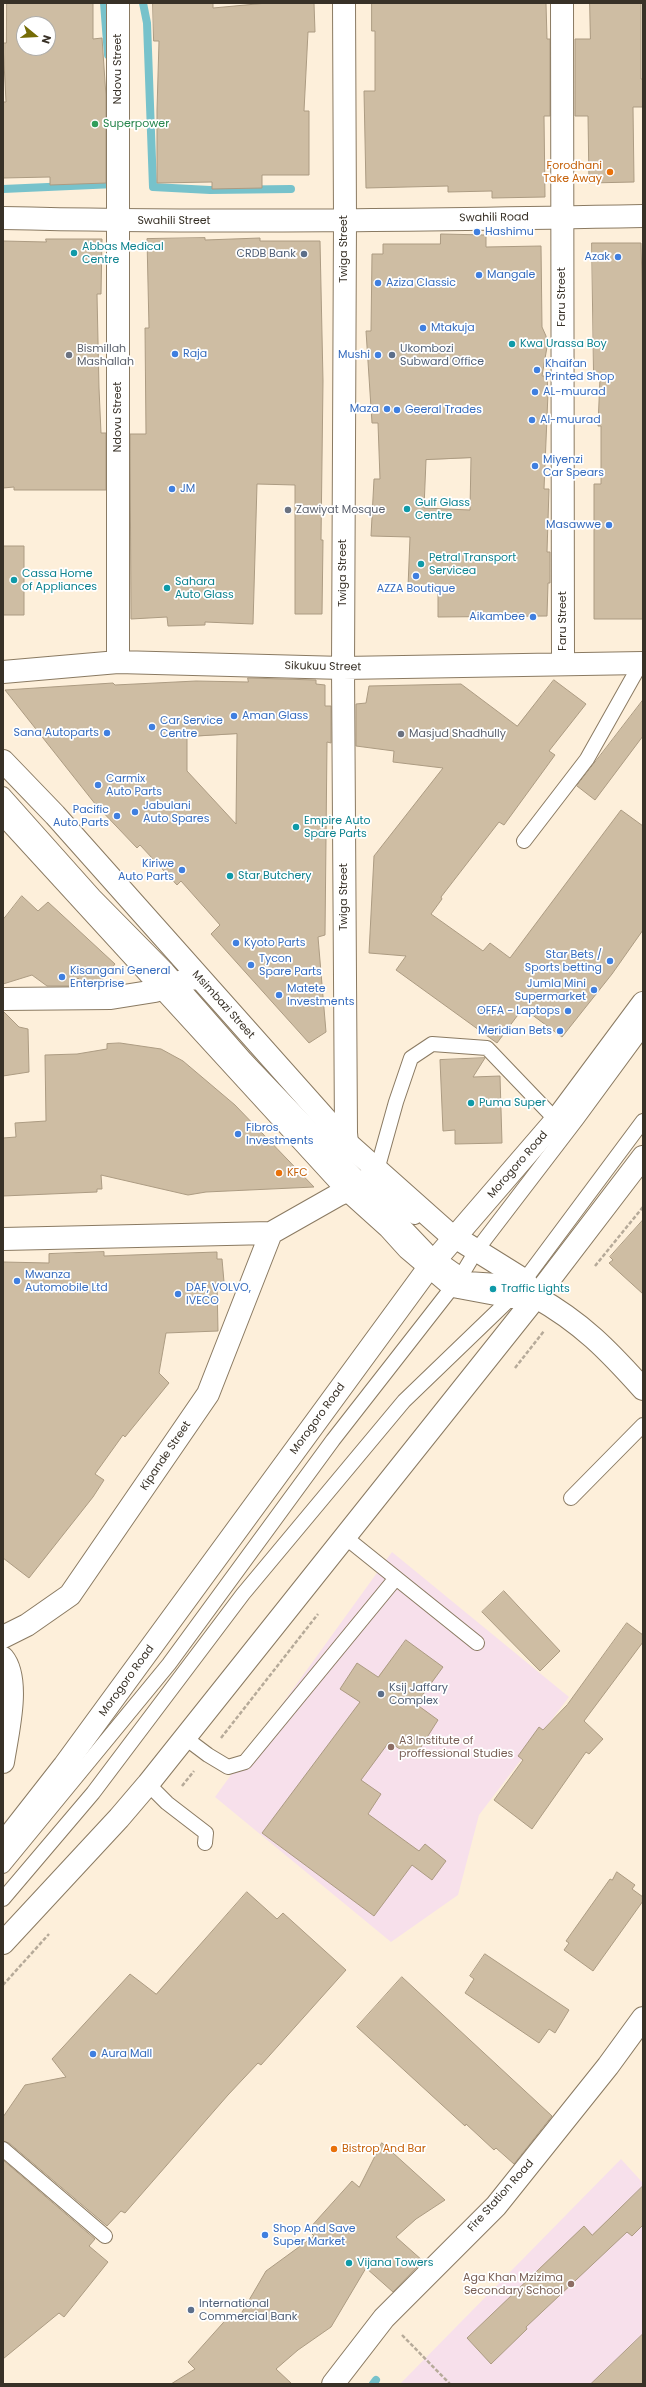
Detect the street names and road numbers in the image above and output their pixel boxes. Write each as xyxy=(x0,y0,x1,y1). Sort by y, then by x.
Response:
street label: Ndovu Street xyxy=(111,34,125,104)
street label: Swahili Road xyxy=(459,211,529,225)
street label: Swahili Street xyxy=(137,214,211,228)
street label: Twiga Street xyxy=(337,215,351,283)
street label: Faru Street xyxy=(555,267,569,327)
street label: Ndovu Street xyxy=(111,382,125,452)
street label: Twiga Street xyxy=(336,539,350,607)
street label: Faru Street xyxy=(556,591,570,651)
street label: Sikukuu Street xyxy=(285,660,361,674)
street label: Twiga Street xyxy=(337,863,351,931)
street label: Msimbazi Street xyxy=(189,968,257,1042)
street label: Morogoro Road xyxy=(485,1129,551,1201)
street label: Morogoro Road xyxy=(288,1381,348,1457)
street label: Kipande Street xyxy=(138,1419,194,1493)
street label: Morogoro Road xyxy=(97,1643,157,1719)
street label: Fire Station Road xyxy=(465,2157,537,2235)

